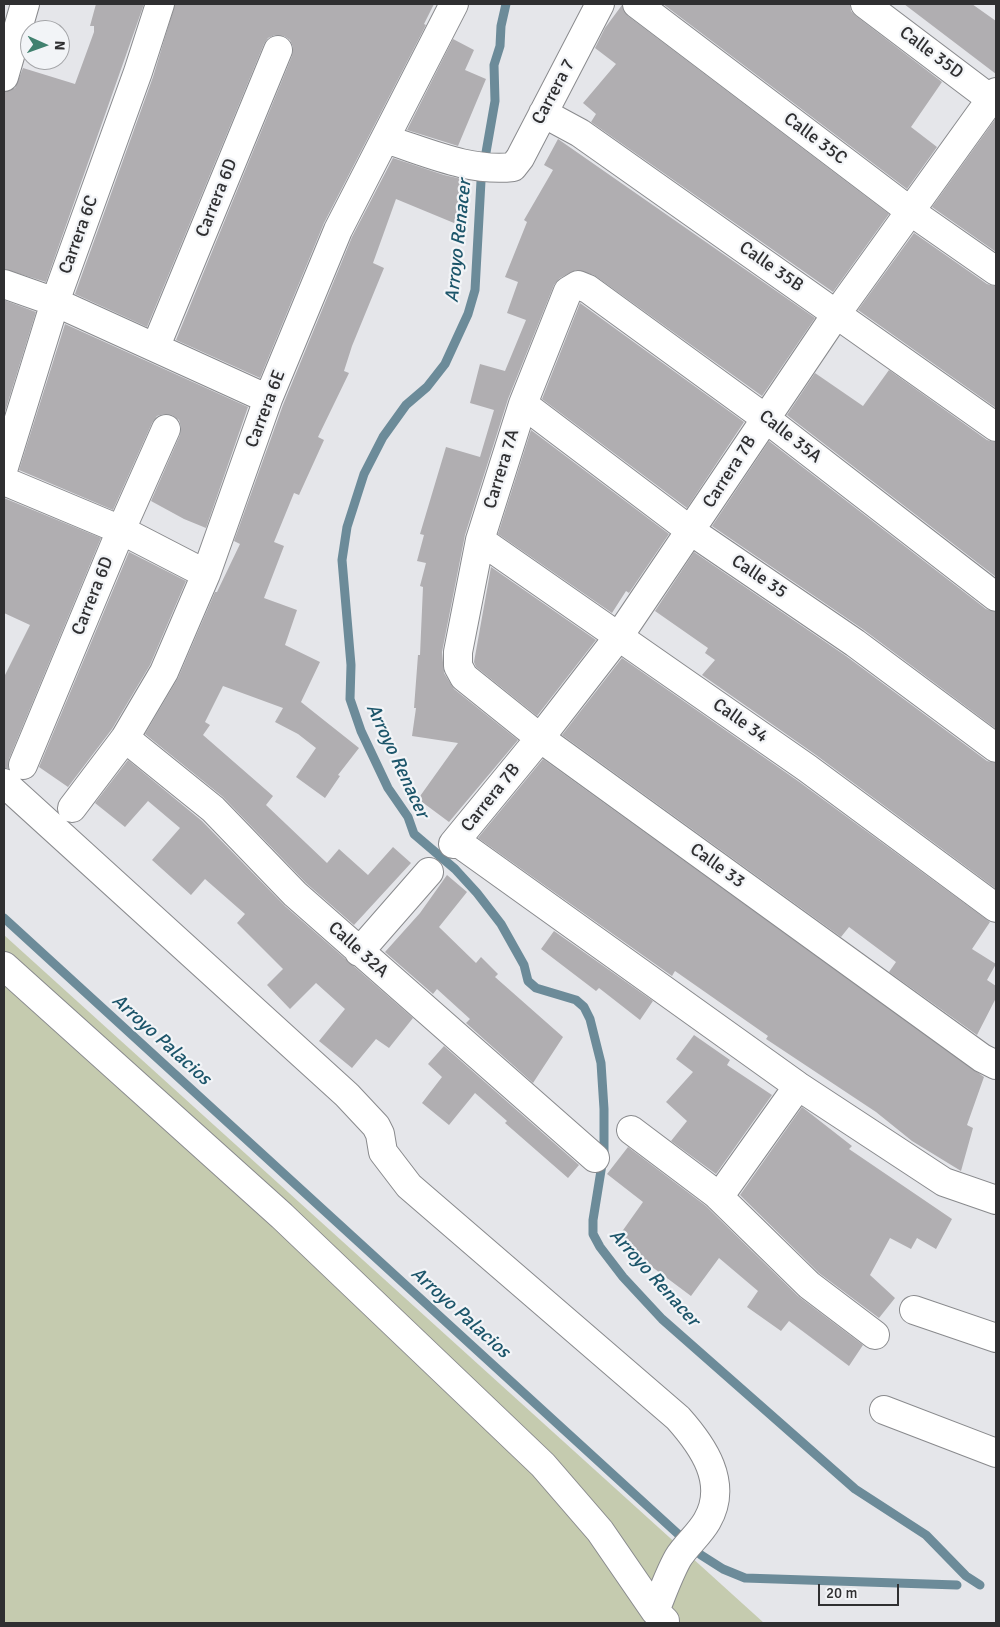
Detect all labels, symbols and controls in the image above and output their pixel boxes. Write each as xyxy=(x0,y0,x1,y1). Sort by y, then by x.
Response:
north arrow xyxy=(20,20,70,70)
street label: Calle 35D xyxy=(895,22,967,84)
text: N xyxy=(51,40,68,51)
street label: Carrera 7 xyxy=(528,56,580,128)
street label: Calle 35C xyxy=(779,108,851,170)
street label: Carrera 6D xyxy=(191,156,243,240)
water label: Arroyo Renacer xyxy=(441,178,477,304)
street label: Carrera 6C xyxy=(55,193,103,277)
street label: Calle 35B xyxy=(735,237,807,297)
street label: Carrera 6E xyxy=(241,367,291,451)
street label: Calle 35A xyxy=(754,406,826,468)
street label: Carrera 7A xyxy=(480,427,524,511)
street label: Carrera 7B xyxy=(699,432,761,512)
street label: Calle 35 xyxy=(727,551,791,603)
street label: Carrera 6D xyxy=(67,554,119,638)
street label: Calle 34 xyxy=(708,694,772,748)
water label: Arroyo Renacer xyxy=(361,700,433,822)
street label: Carrera 7B xyxy=(457,759,525,837)
street label: Calle 33 xyxy=(685,839,749,893)
street label: Calle 32A xyxy=(323,917,393,983)
water label: Arroyo Palacios xyxy=(107,990,215,1090)
water label: Arroyo Renacer xyxy=(604,1224,704,1332)
water label: Arroyo Palacios xyxy=(406,1263,514,1363)
scale bar xyxy=(820,1574,901,1606)
text: 20 m xyxy=(826,1584,857,1602)

